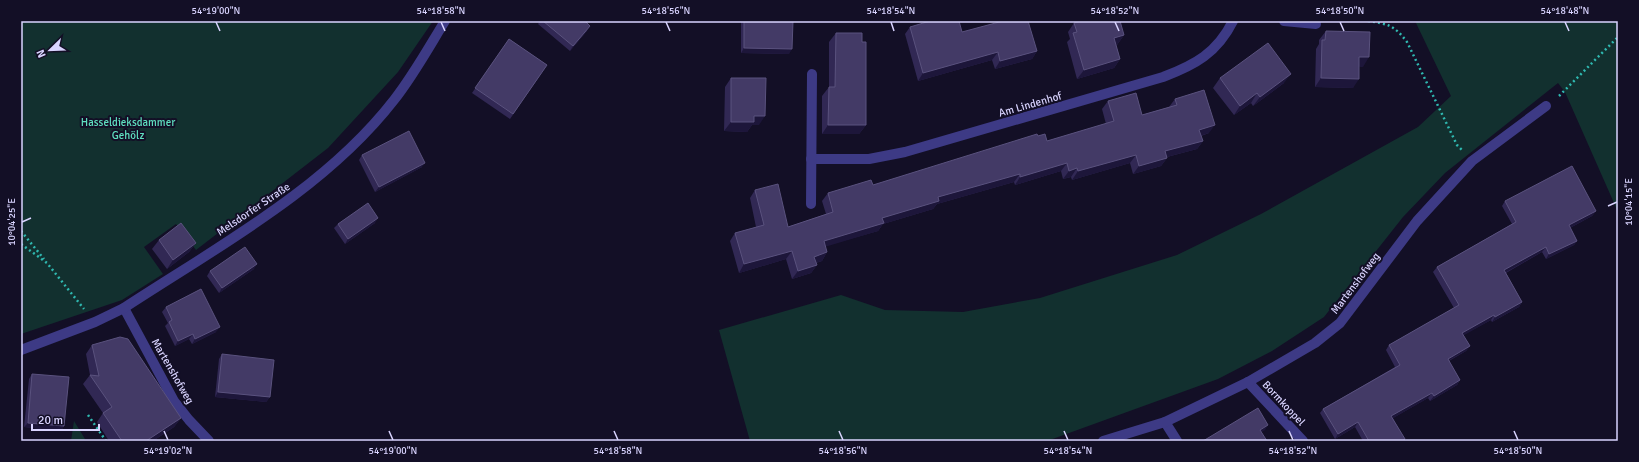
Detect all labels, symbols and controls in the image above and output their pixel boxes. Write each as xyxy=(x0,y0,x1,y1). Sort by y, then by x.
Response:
text: 54°19'00"N xyxy=(192,5,240,17)
text: 54°18'58"N xyxy=(417,5,465,17)
text: 54°18'56"N xyxy=(642,5,690,17)
text: 54°18'54"N xyxy=(867,5,915,17)
text: 54°18'52"N xyxy=(1091,5,1139,17)
text: 54°18'50"N xyxy=(1316,5,1364,17)
text: 54°18'48"N xyxy=(1541,5,1589,17)
north arrow xyxy=(30,30,70,70)
text: N xyxy=(34,48,49,60)
street label: Am Lindenhof xyxy=(997,89,1064,120)
park label: Hasseldieksdammer Gehölz xyxy=(81,116,175,142)
text: 10°04'15"E xyxy=(1623,178,1635,226)
street label: Melsdorfer Straße xyxy=(214,180,292,239)
text: 10°04'25"E xyxy=(6,198,18,246)
street label: Martenshofweg xyxy=(1328,250,1383,317)
street label: Martenshofweg xyxy=(149,336,197,407)
street label: Bormkoppel xyxy=(1260,378,1308,428)
scale bar xyxy=(32,406,99,432)
text: 20 m xyxy=(38,413,63,428)
text: 54°19'02"N xyxy=(144,445,192,457)
text: 54°19'00"N xyxy=(369,445,417,457)
text: 54°18'58"N xyxy=(594,445,642,457)
text: 54°18'56"N xyxy=(819,445,867,457)
text: 54°18'54"N xyxy=(1044,445,1092,457)
text: 54°18'52"N xyxy=(1269,445,1317,457)
text: 54°18'50"N xyxy=(1494,445,1542,457)

